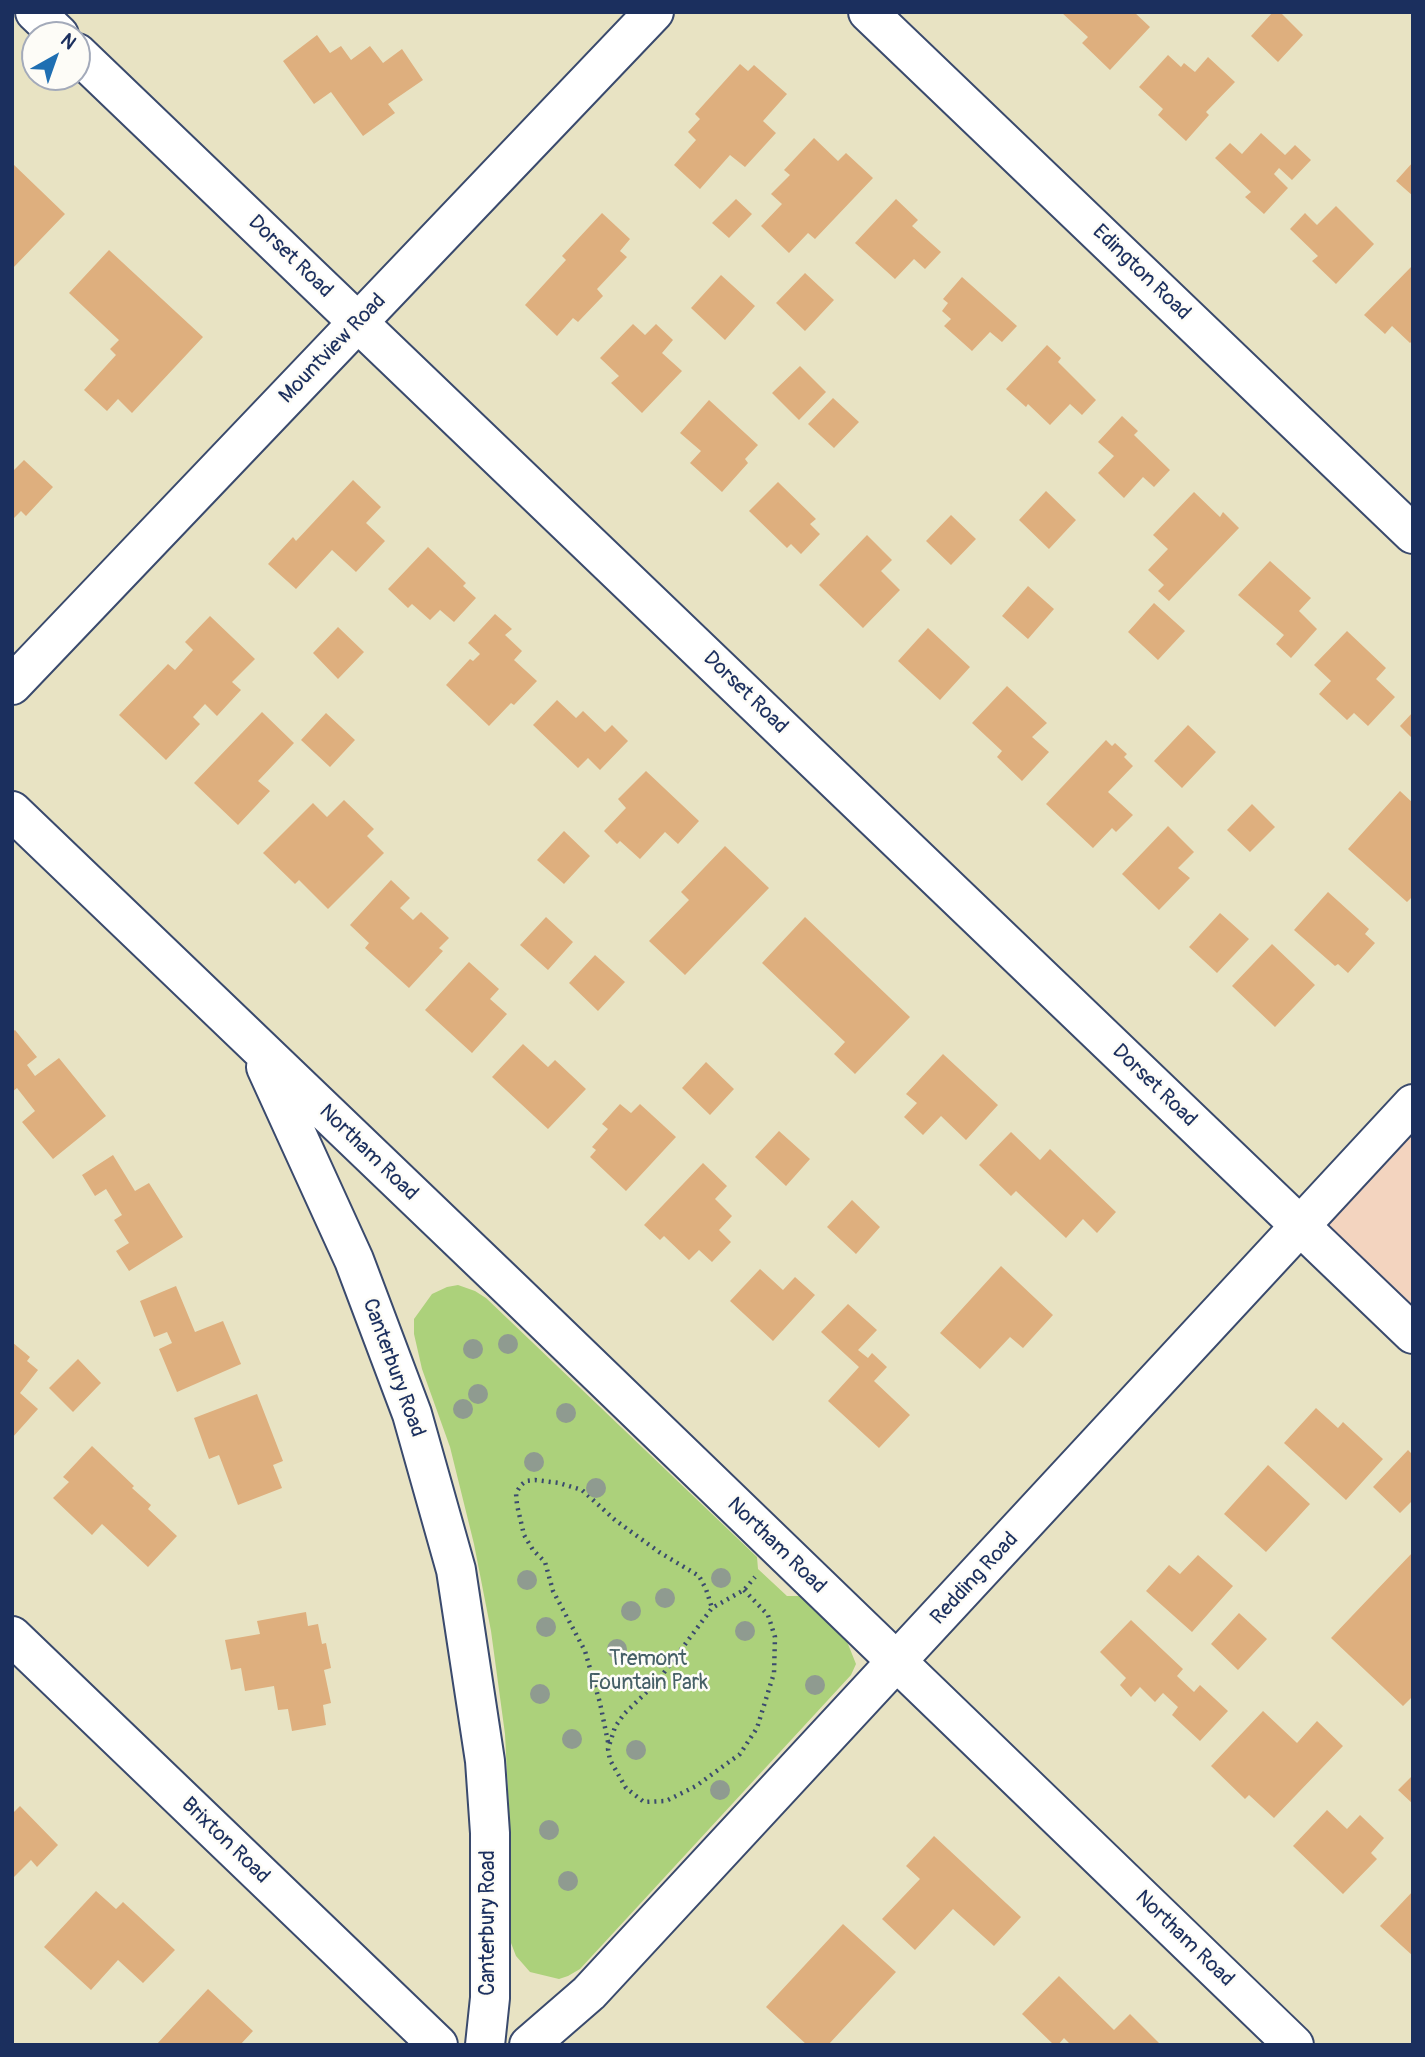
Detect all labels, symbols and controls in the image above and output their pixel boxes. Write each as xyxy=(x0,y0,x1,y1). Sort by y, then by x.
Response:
north arrow xyxy=(21,21,91,91)
text: N xyxy=(56,28,81,55)
street label: Dorset Road xyxy=(242,210,338,304)
street label: Edington Road xyxy=(1087,220,1195,326)
street label: Mountview Road xyxy=(274,289,392,409)
street label: Dorset Road xyxy=(697,646,793,740)
street label: Dorset Road xyxy=(1106,1039,1202,1133)
street label: Northam Road xyxy=(313,1100,423,1206)
street label: Canterbury Road xyxy=(356,1295,430,1441)
street label: Northam Road xyxy=(721,1493,831,1599)
street label: Redding Road xyxy=(926,1528,1024,1630)
park label: Tremont Fountain Park xyxy=(588,1647,708,1697)
street label: Brixton Road xyxy=(176,1793,274,1889)
street label: Canterbury Road xyxy=(476,1850,502,1996)
street label: Northam Road xyxy=(1129,1886,1239,1992)

